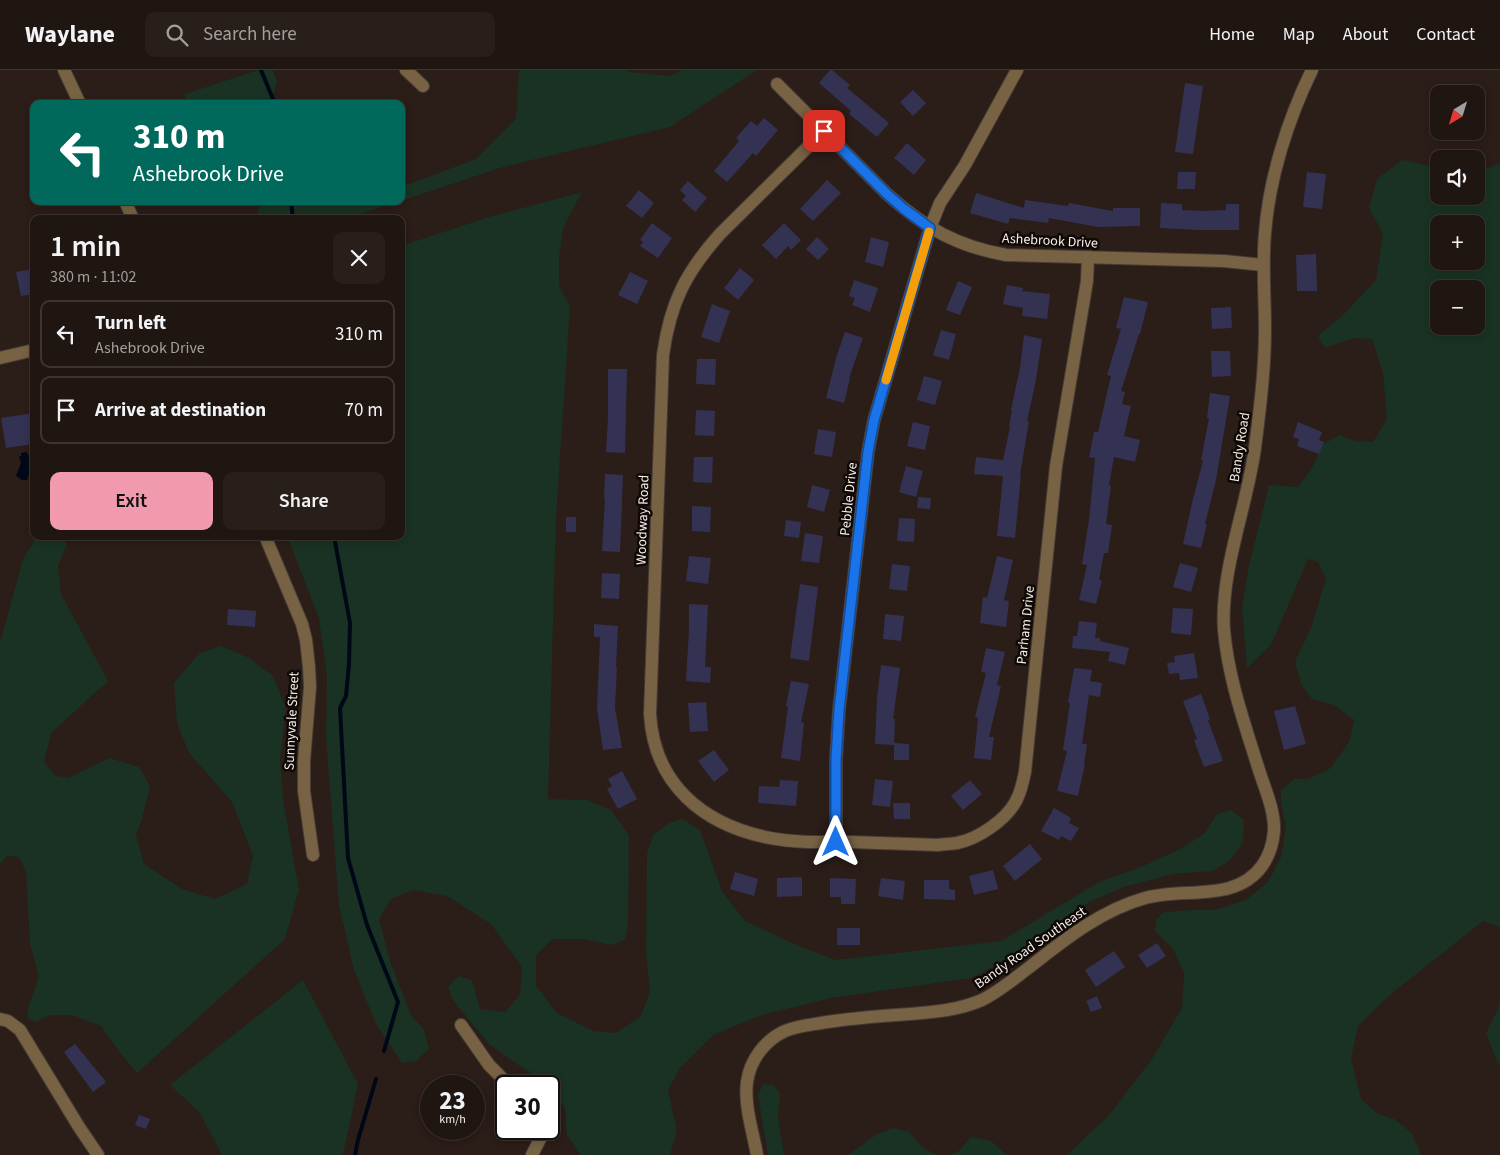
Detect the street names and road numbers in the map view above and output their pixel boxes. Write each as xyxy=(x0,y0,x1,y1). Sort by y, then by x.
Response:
street label: Ashebrook Drive xyxy=(1001,228,1098,254)
street label: Bandy Road xyxy=(1225,411,1255,483)
street label: Pebble Drive xyxy=(835,461,863,537)
street label: Woodway Road xyxy=(631,475,655,566)
street label: Parham Drive xyxy=(1012,585,1040,665)
street label: Sunnyvale Street xyxy=(279,671,305,771)
street label: Bandy Road Southeast xyxy=(971,902,1091,994)

